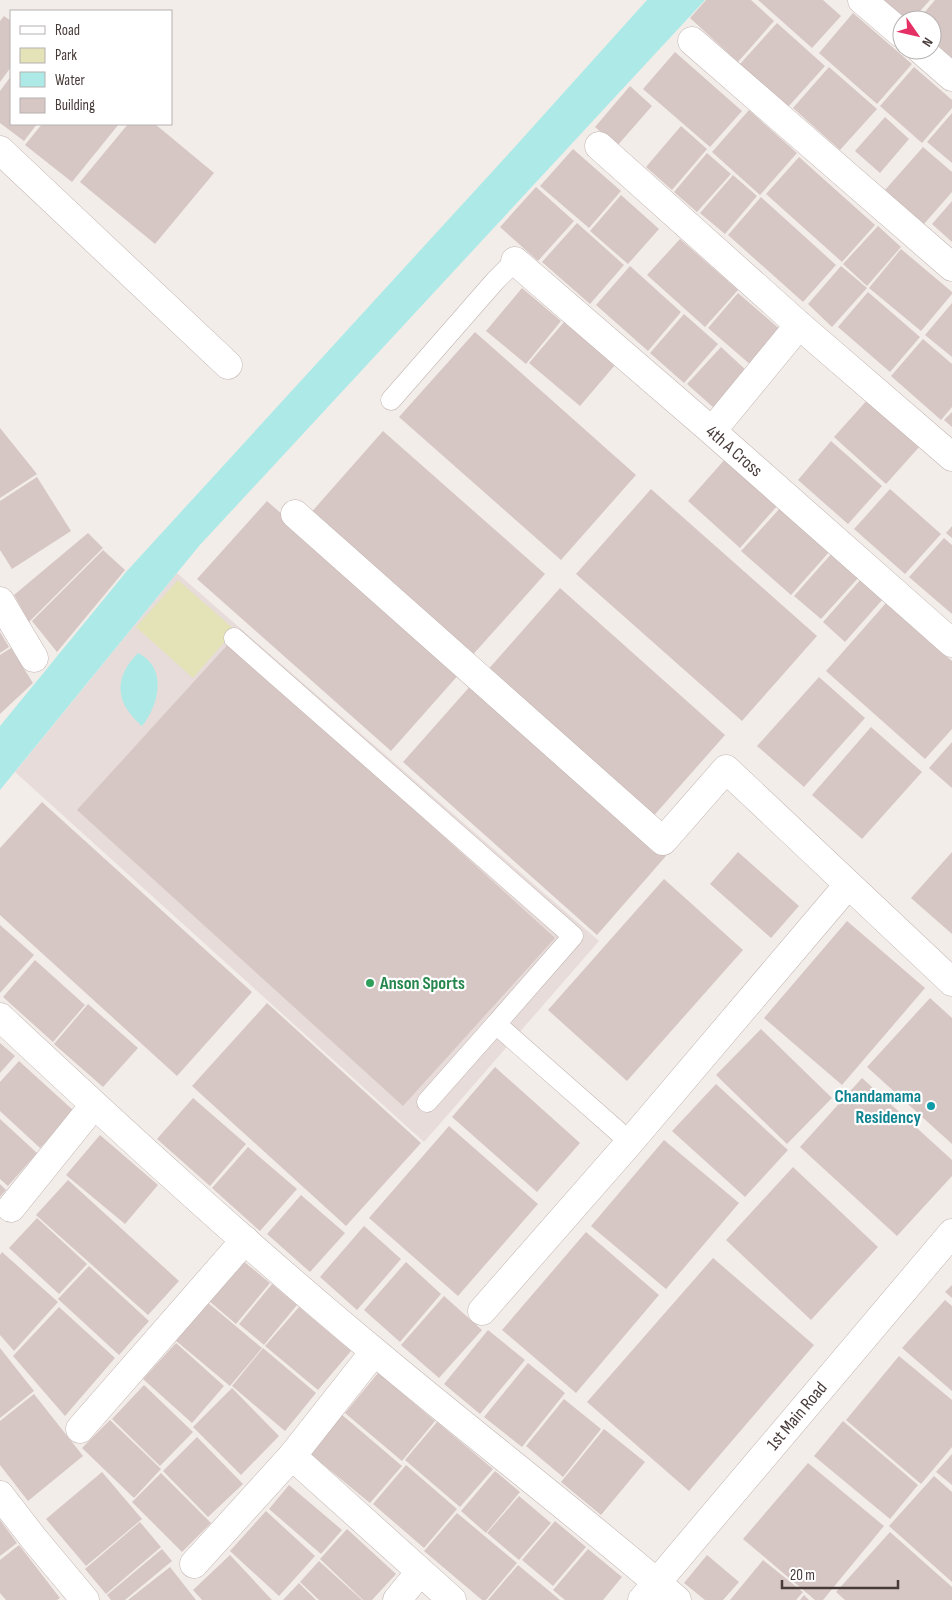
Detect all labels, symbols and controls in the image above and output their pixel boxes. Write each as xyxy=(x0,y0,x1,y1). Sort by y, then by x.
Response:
legend xyxy=(10,10,172,125)
north arrow xyxy=(892,10,942,60)
text: Road xyxy=(55,21,80,40)
text: N xyxy=(918,34,937,50)
text: Park xyxy=(55,46,77,65)
text: Water xyxy=(55,71,86,90)
text: Building xyxy=(55,96,95,115)
street label: 4th A Cross xyxy=(701,421,767,481)
place label: Anson Sports xyxy=(379,973,465,994)
marker: Anson Sports xyxy=(364,977,376,989)
place label: Chandamama Residency xyxy=(835,1086,922,1128)
marker: Chandamama Residency xyxy=(925,1100,937,1112)
street label: 1st Main Road xyxy=(762,1378,832,1454)
scale bar xyxy=(782,1558,898,1590)
text: 20 m xyxy=(790,1566,815,1585)

